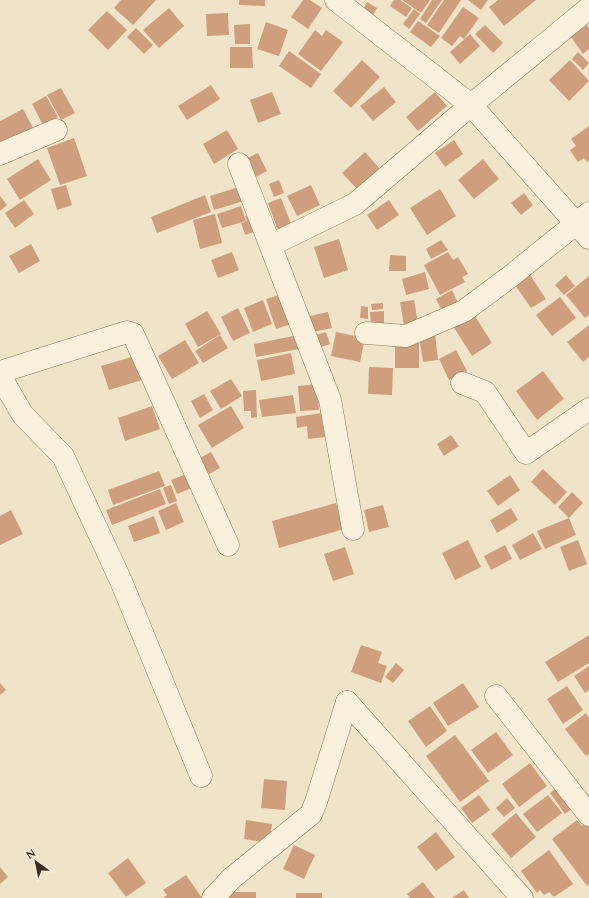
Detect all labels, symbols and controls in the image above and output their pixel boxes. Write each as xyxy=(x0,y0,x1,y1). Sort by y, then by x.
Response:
north arrow xyxy=(16,842,56,882)
text: N xyxy=(22,844,39,864)

